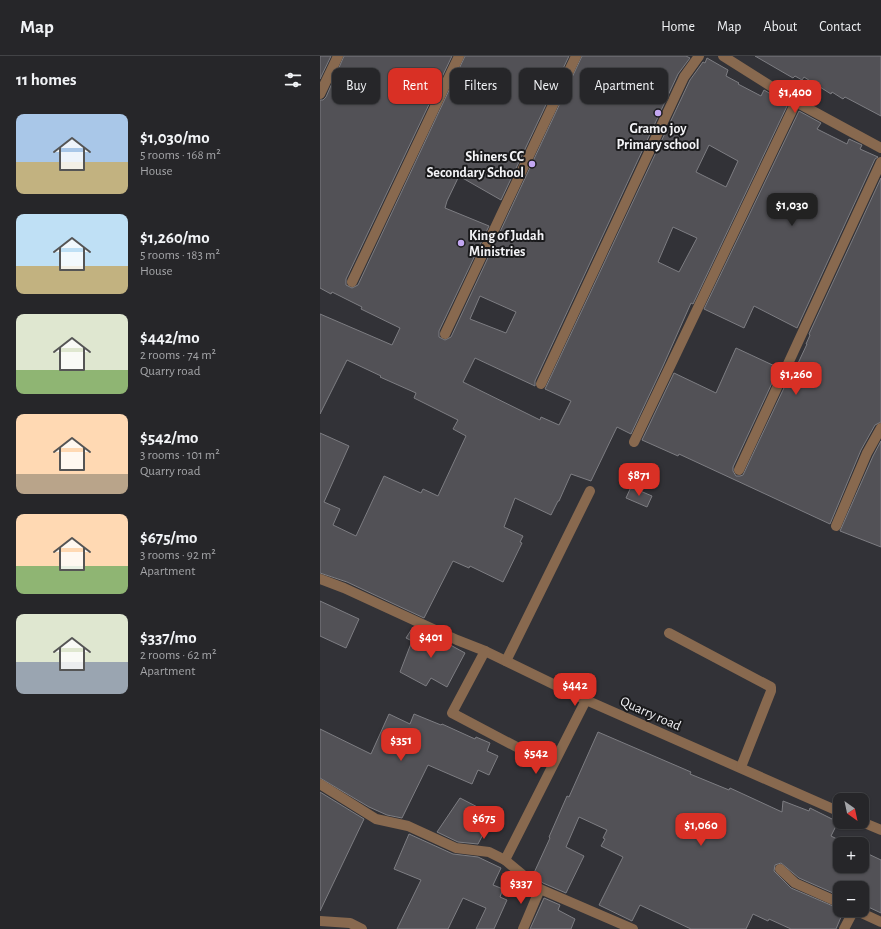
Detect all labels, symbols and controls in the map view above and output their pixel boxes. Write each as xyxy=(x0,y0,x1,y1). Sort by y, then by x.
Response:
text: Map xyxy=(20,18,54,37)
text: Home xyxy=(661,20,695,34)
text: Map xyxy=(717,20,741,34)
text: About xyxy=(763,20,797,34)
text: Contact xyxy=(819,20,861,34)
chip: Buy xyxy=(332,68,380,104)
chip: Rent xyxy=(388,68,442,104)
chip: Filters xyxy=(450,68,511,104)
chip: New xyxy=(519,68,572,104)
chip: Apartment xyxy=(580,68,668,104)
icon: filters xyxy=(282,69,304,91)
text: 11 homes xyxy=(16,71,76,88)
pin: $1,400 xyxy=(762,80,828,114)
text: $1,400 xyxy=(778,86,812,99)
marker: Gramo joy Primary school xyxy=(653,108,663,118)
place label: Gramo joy Primary school xyxy=(616,122,700,152)
text: $1,030/mo xyxy=(140,129,210,146)
icon: home xyxy=(48,130,96,178)
text: 5 rooms · 168 m² xyxy=(140,149,221,162)
place label: Shiners CC Secondary School xyxy=(427,150,525,180)
marker: Shiners CC Secondary School xyxy=(527,159,537,169)
text: House xyxy=(140,165,172,178)
pin: $1,030 xyxy=(759,193,825,227)
text: $1,030 xyxy=(776,199,808,212)
text: $1,260/mo xyxy=(140,229,210,246)
place label: King of Judah Ministries xyxy=(469,229,544,259)
icon: home xyxy=(48,230,96,278)
marker: King of Judah Ministries xyxy=(456,238,466,248)
text: 5 rooms · 183 m² xyxy=(140,249,220,262)
text: House xyxy=(140,265,172,278)
text: $442/mo xyxy=(140,329,200,346)
icon: home xyxy=(48,330,96,378)
text: 2 rooms · 74 m² xyxy=(140,349,216,362)
pin: $1,260 xyxy=(763,362,829,396)
text: Quarry road xyxy=(140,365,200,378)
text: $1,260 xyxy=(780,368,812,381)
text: $542/mo xyxy=(140,429,199,446)
icon: home xyxy=(48,430,96,478)
text: 3 rooms · 101 m² xyxy=(140,449,220,462)
pin: $871 xyxy=(615,463,663,497)
text: Quarry road xyxy=(140,465,200,478)
text: $871 xyxy=(628,469,650,482)
text: $675/mo xyxy=(140,529,198,546)
icon: home xyxy=(48,530,96,578)
text: 3 rooms · 92 m² xyxy=(140,549,216,562)
text: Apartment xyxy=(140,565,195,578)
pin: $401 xyxy=(407,625,455,659)
text: $337/mo xyxy=(140,629,197,646)
icon: home xyxy=(48,630,96,678)
text: $401 xyxy=(419,631,443,644)
text: 2 rooms · 62 m² xyxy=(140,649,216,662)
text: Apartment xyxy=(140,665,195,678)
pin: $442 xyxy=(551,673,599,707)
text: $442 xyxy=(562,679,588,692)
street label: Quarry road xyxy=(618,694,683,734)
pin: $351 xyxy=(377,728,425,762)
text: $351 xyxy=(390,734,412,747)
pin: $542 xyxy=(512,741,560,775)
text: $542 xyxy=(524,747,548,760)
north arrow xyxy=(833,793,869,829)
map controls xyxy=(833,793,869,917)
pin: $675 xyxy=(460,806,508,840)
text: $675 xyxy=(472,812,496,825)
pin: $1,060 xyxy=(668,813,734,847)
text: $1,060 xyxy=(684,819,718,832)
button: + xyxy=(833,837,869,873)
pin: $337 xyxy=(497,871,545,905)
text: $337 xyxy=(510,877,532,890)
button: − xyxy=(833,881,869,917)

